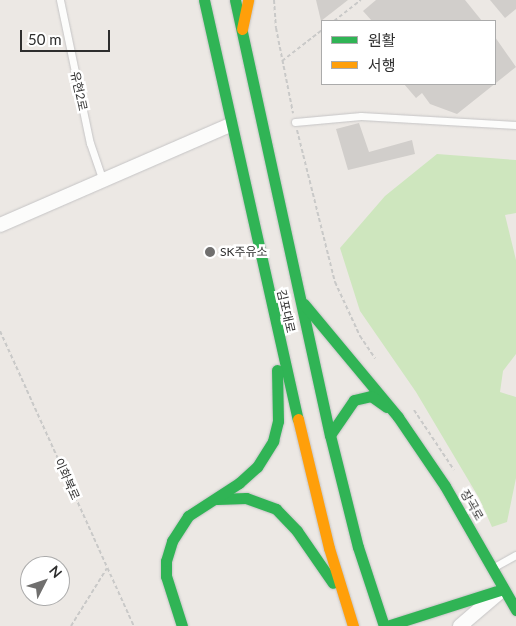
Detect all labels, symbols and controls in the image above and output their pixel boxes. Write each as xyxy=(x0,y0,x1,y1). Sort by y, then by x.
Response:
scale bar xyxy=(22,20,112,52)
legend xyxy=(321,20,496,85)
text: 50 m xyxy=(28,30,62,48)
text: 원활 xyxy=(368,31,396,49)
text: 서행 xyxy=(368,56,396,74)
street label: 유현2로 xyxy=(68,70,90,112)
place label: SK주유소 xyxy=(220,245,268,259)
marker: SK주유소 xyxy=(204,246,216,258)
street label: 김포대로 xyxy=(274,288,298,334)
street label: 이화북로 xyxy=(51,456,83,502)
street label: 장곡로 xyxy=(457,487,487,523)
north arrow xyxy=(20,556,70,606)
text: N xyxy=(46,562,66,581)

